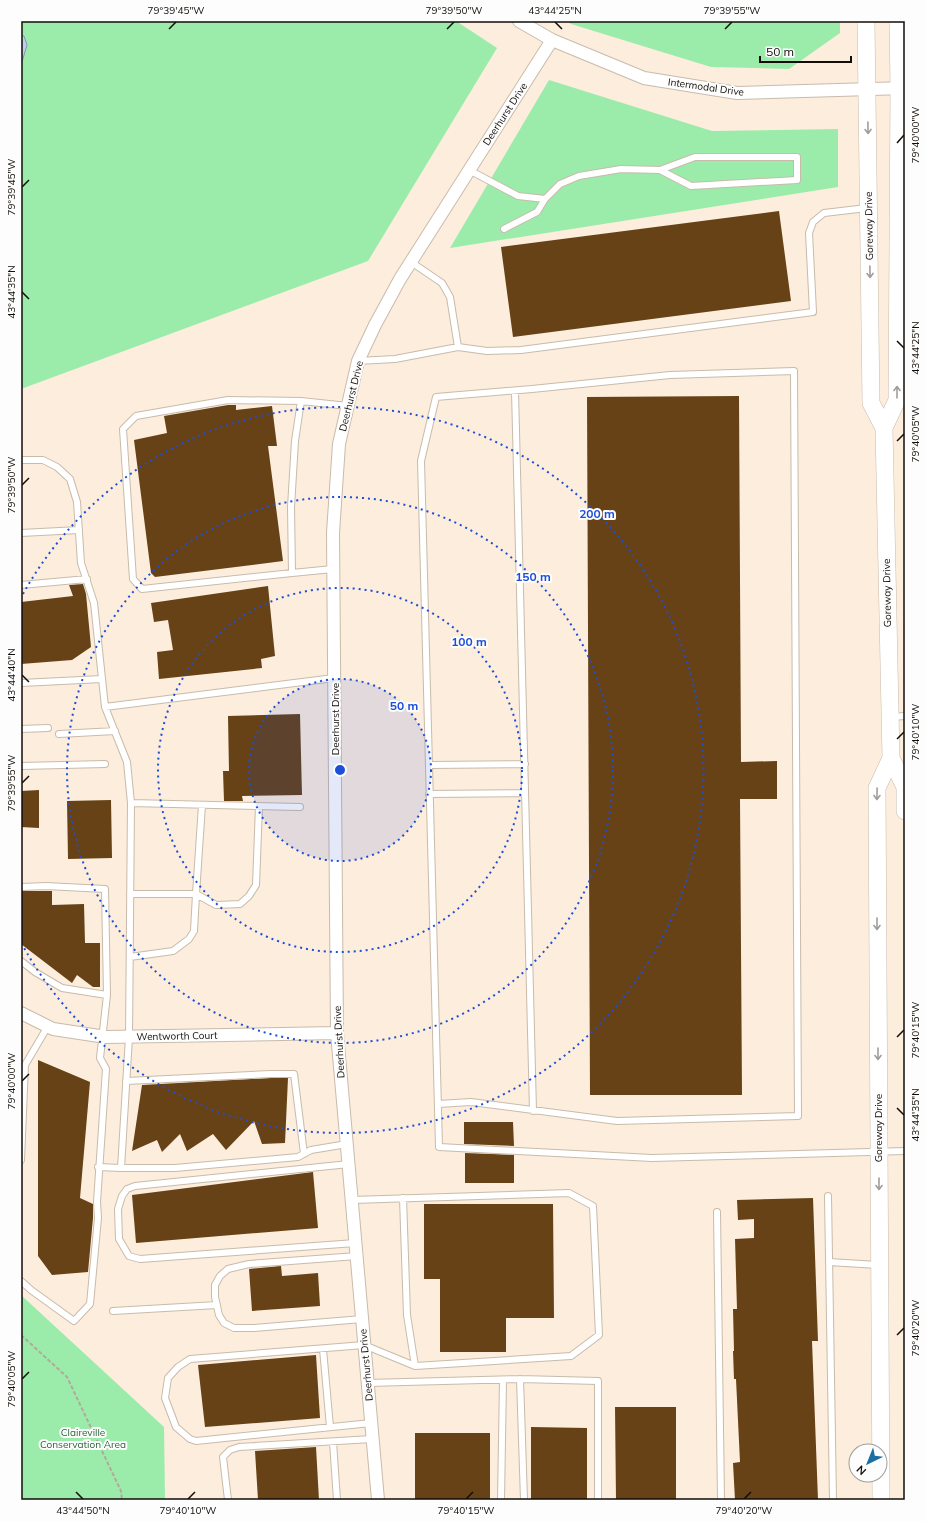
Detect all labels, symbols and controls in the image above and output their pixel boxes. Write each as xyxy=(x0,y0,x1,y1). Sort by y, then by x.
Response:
text: 79°39'45"W xyxy=(148,4,204,17)
text: 79°39'50"W xyxy=(426,4,482,17)
text: 43°44'25"N xyxy=(528,4,582,17)
text: 79°39'55"W xyxy=(704,4,760,17)
scale bar xyxy=(760,38,851,64)
text: 50 m xyxy=(766,44,794,59)
street label: Intermodal Drive xyxy=(667,75,745,99)
street label: Deerhurst Drive xyxy=(480,80,530,148)
text: 79°40'00"W xyxy=(909,107,922,163)
one-way arrow xyxy=(864,121,872,134)
text: 79°39'45"W xyxy=(5,159,18,215)
street label: Goreway Drive xyxy=(862,192,876,260)
text: 43°44'35"N xyxy=(5,265,18,319)
one-way arrow xyxy=(866,265,874,278)
text: 43°44'25"N xyxy=(909,321,922,375)
street label: Deerhurst Drive xyxy=(336,359,366,433)
one-way arrow xyxy=(893,386,901,399)
text: 79°40'05"W xyxy=(909,406,922,462)
text: 79°39'50"W xyxy=(5,457,18,513)
text: 200 m xyxy=(579,506,615,521)
street label: Goreway Drive xyxy=(880,559,894,627)
text: 150 m xyxy=(515,569,551,584)
text: 100 m xyxy=(451,634,487,649)
text: 43°44'40"N xyxy=(5,648,18,702)
street label: Deerhurst Drive xyxy=(329,683,342,755)
text: 50 m xyxy=(390,698,418,713)
text: 79°40'10"W xyxy=(909,704,922,760)
text: 79°39'55"W xyxy=(5,755,18,811)
centre of rings xyxy=(333,763,347,777)
one-way arrow xyxy=(873,787,881,800)
one-way arrow xyxy=(873,917,881,930)
text: 79°40'15"W xyxy=(909,1002,922,1058)
street label: Deerhurst Drive xyxy=(331,1006,347,1078)
street label: Wentworth Court xyxy=(136,1029,218,1043)
one-way arrow xyxy=(874,1047,882,1060)
text: 79°40'00"W xyxy=(5,1053,18,1109)
text: 43°44'35"N xyxy=(909,1088,922,1142)
street label: Goreway Drive xyxy=(872,1094,885,1162)
one-way arrow xyxy=(875,1177,883,1190)
text: 79°40'20"W xyxy=(909,1300,922,1356)
street label: Deerhurst Drive xyxy=(356,1328,376,1402)
text: 79°40'05"W xyxy=(5,1351,18,1407)
park label: Claireville Conservation Area xyxy=(40,1426,126,1451)
north arrow xyxy=(848,1443,888,1483)
text: N xyxy=(853,1462,869,1478)
text: 43°44'50"N xyxy=(56,1504,110,1517)
text: 79°40'10"W xyxy=(160,1504,216,1517)
text: 79°40'15"W xyxy=(438,1504,494,1517)
text: 79°40'20"W xyxy=(716,1504,772,1517)

